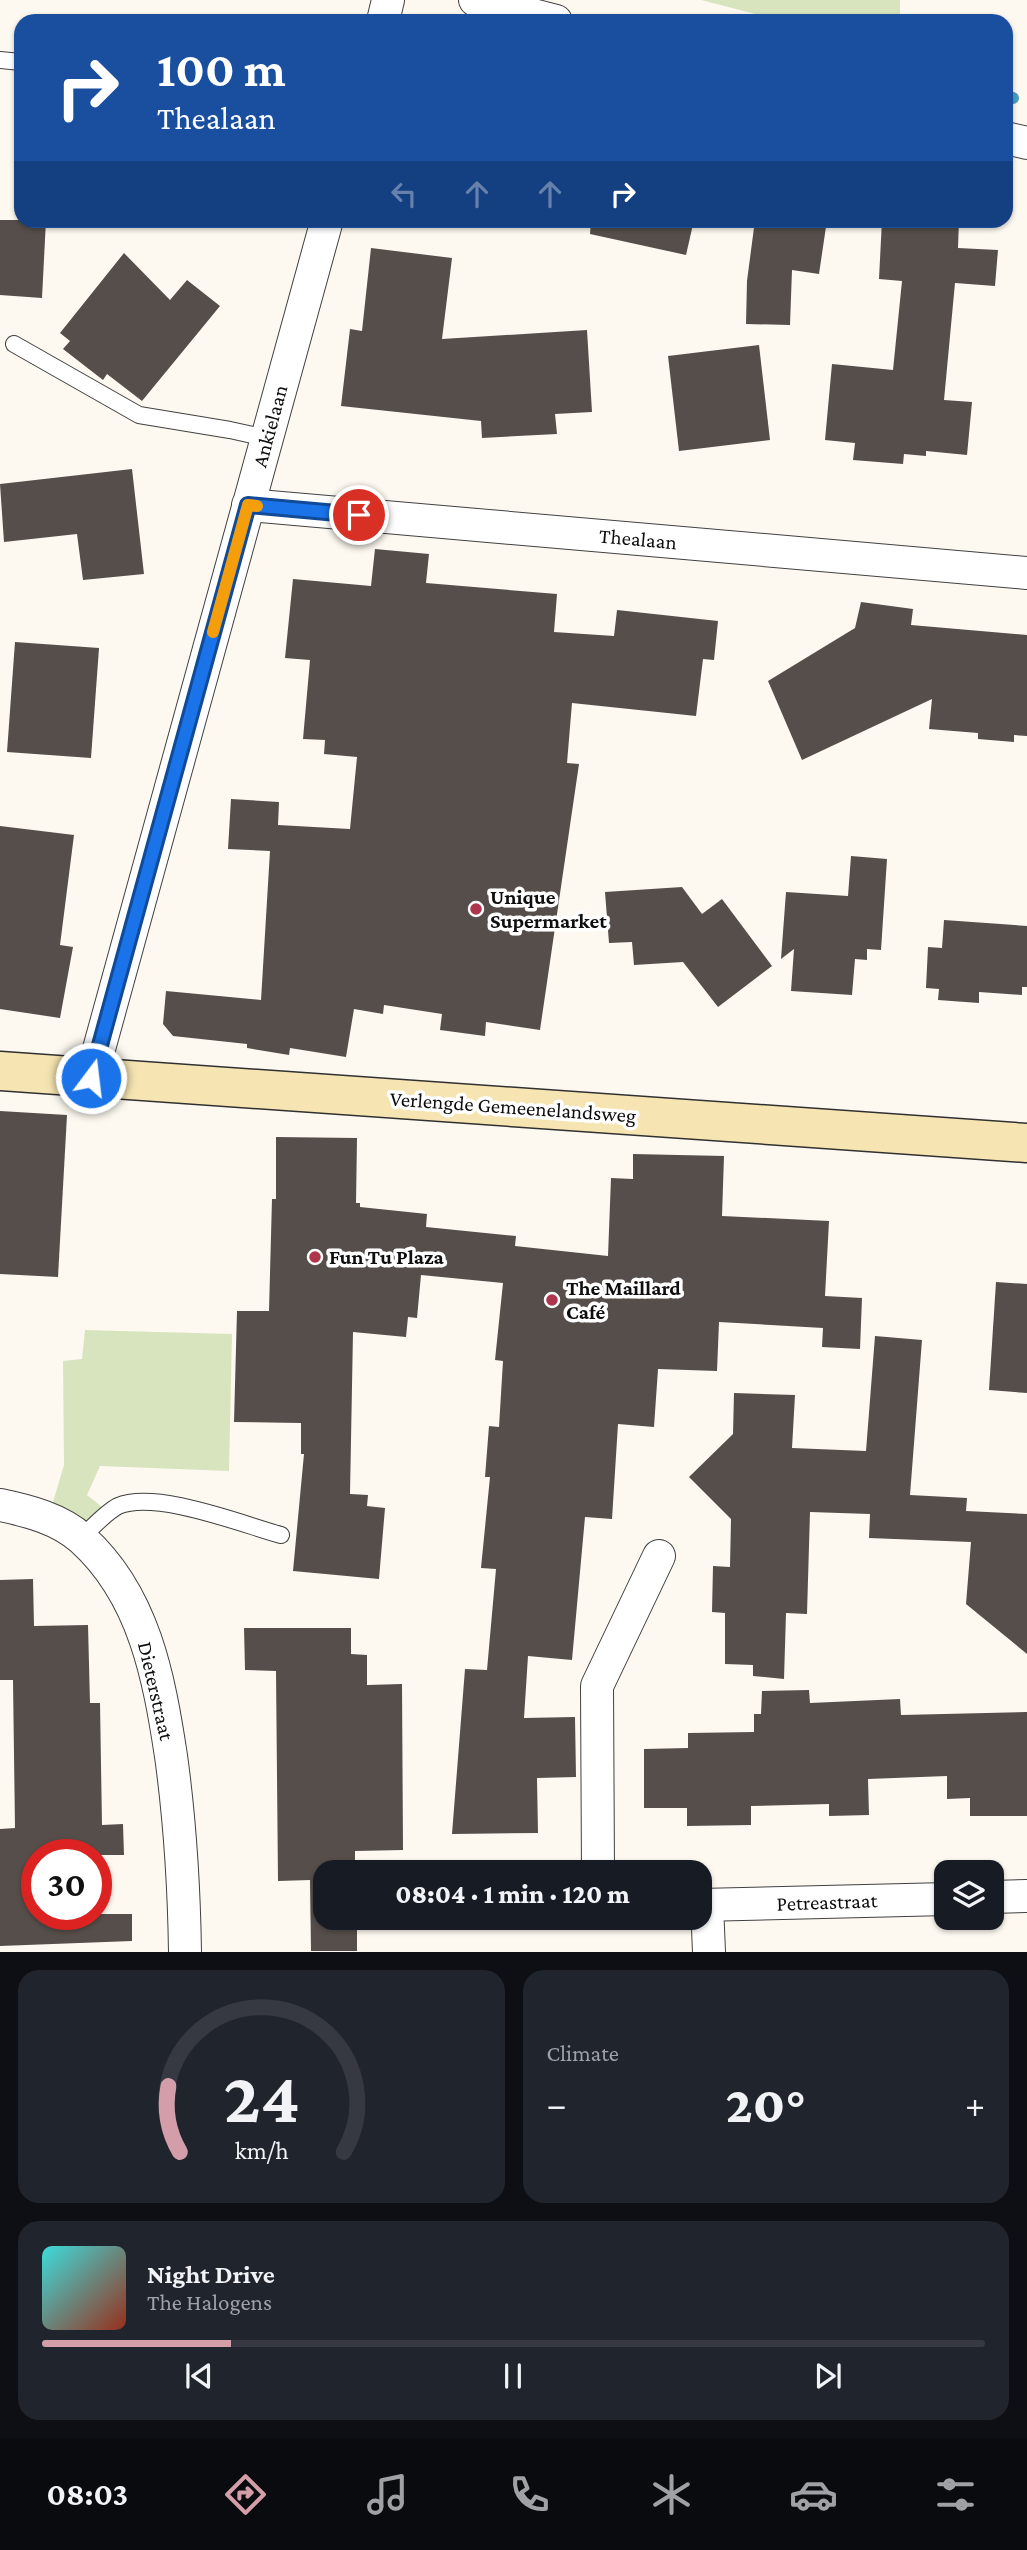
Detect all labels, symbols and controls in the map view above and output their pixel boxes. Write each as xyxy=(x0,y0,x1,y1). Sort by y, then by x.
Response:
icon: right xyxy=(42,42,133,133)
text: 100 m xyxy=(157,42,286,97)
text: Thealaan xyxy=(157,100,276,136)
icon: left xyxy=(385,175,423,213)
icon: ahead xyxy=(458,175,496,213)
icon: ahead xyxy=(531,175,569,213)
icon: right xyxy=(604,175,642,213)
street label: Ankielaan xyxy=(248,382,292,470)
pin xyxy=(329,485,389,545)
icon: arrive xyxy=(340,496,378,534)
street label: Thealaan xyxy=(598,524,678,554)
place label: Unique Supermarket xyxy=(490,885,607,933)
marker: Unique Supermarket xyxy=(468,901,484,917)
position arrow xyxy=(54,1041,128,1115)
street label: Verlengde Gemeenelandsweg xyxy=(389,1086,637,1128)
place label: Fun Tu Plaza xyxy=(329,1245,445,1269)
marker: Fun Tu Plaza xyxy=(307,1249,323,1265)
place label: The Maillard Café xyxy=(566,1276,681,1324)
marker: The Maillard Café xyxy=(544,1292,560,1308)
street label: Dieterstraat xyxy=(133,1639,179,1744)
speed limit sign: 30 xyxy=(21,1839,112,1930)
map controls xyxy=(934,1860,1004,1930)
button: layers xyxy=(934,1860,1004,1930)
text: 08:04 · 1 min · 120 m xyxy=(395,1880,630,1909)
street label: Petreastraat xyxy=(776,1888,879,1916)
text: Climate xyxy=(547,2040,619,2066)
text: 24 xyxy=(223,2058,299,2139)
text: 20° xyxy=(725,2075,806,2133)
text: − xyxy=(547,2083,567,2125)
text: + xyxy=(965,2083,985,2125)
text: km/h xyxy=(234,2137,288,2164)
text: Night Drive xyxy=(147,2260,275,2289)
text: The Halogens xyxy=(147,2289,272,2315)
icon: previous xyxy=(180,2357,218,2395)
icon: pause xyxy=(494,2357,532,2395)
icon: next xyxy=(809,2357,847,2395)
icon: directions xyxy=(221,2470,270,2519)
icon: music xyxy=(363,2470,412,2519)
icon: phone xyxy=(505,2470,554,2519)
icon: climate xyxy=(647,2470,696,2519)
icon: car xyxy=(789,2470,838,2519)
icon: filters xyxy=(931,2470,980,2519)
text: 08:03 xyxy=(47,2476,128,2512)

